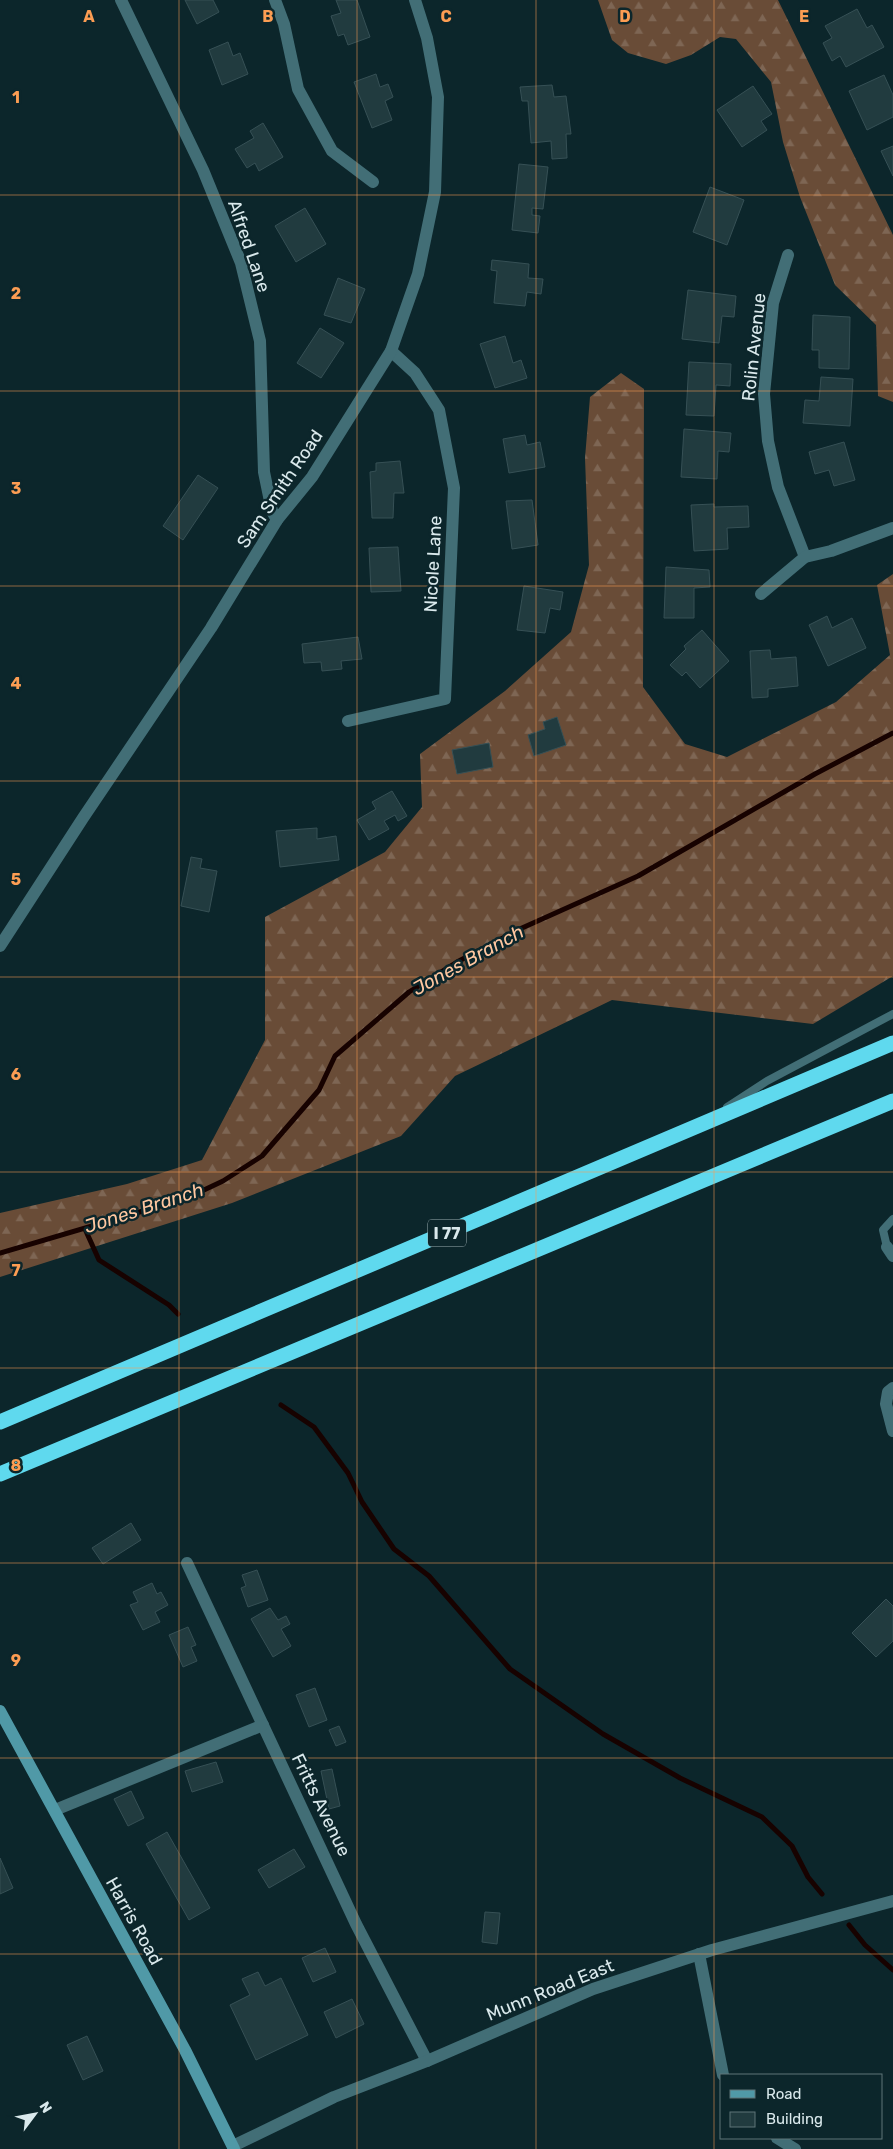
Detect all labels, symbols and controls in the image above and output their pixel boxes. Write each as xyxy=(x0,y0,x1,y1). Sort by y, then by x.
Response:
text: A xyxy=(83,7,95,26)
text: B xyxy=(262,7,274,26)
text: C xyxy=(440,7,452,26)
text: D xyxy=(619,7,631,26)
text: E xyxy=(799,7,809,26)
text: 1 xyxy=(12,88,20,107)
street label: Alfred Lane xyxy=(223,197,275,295)
text: 2 xyxy=(11,284,21,303)
street label: Rolin Avenue xyxy=(737,292,771,402)
street label: Sam Smith Road xyxy=(232,426,328,552)
text: 3 xyxy=(11,479,21,498)
street label: Nicole Lane xyxy=(419,515,447,613)
text: 4 xyxy=(11,674,22,693)
text: 5 xyxy=(11,870,21,889)
water label: Jones Branch xyxy=(408,920,528,1000)
text: 6 xyxy=(11,1065,21,1084)
water label: Jones Branch xyxy=(81,1178,207,1238)
road number: I 77 xyxy=(428,1220,466,1246)
text: 7 xyxy=(11,1261,21,1280)
text: 8 xyxy=(11,1456,22,1475)
text: 9 xyxy=(11,1651,21,1670)
street label: Fritts Avenue xyxy=(287,1750,355,1860)
street label: Harris Road xyxy=(101,1873,167,1969)
street label: Munn Road East xyxy=(483,1954,617,2026)
legend xyxy=(720,2074,883,2139)
text: Road xyxy=(766,2085,802,2103)
north arrow xyxy=(10,2089,60,2139)
text: N xyxy=(36,2099,55,2116)
text: Building xyxy=(766,2110,823,2128)

